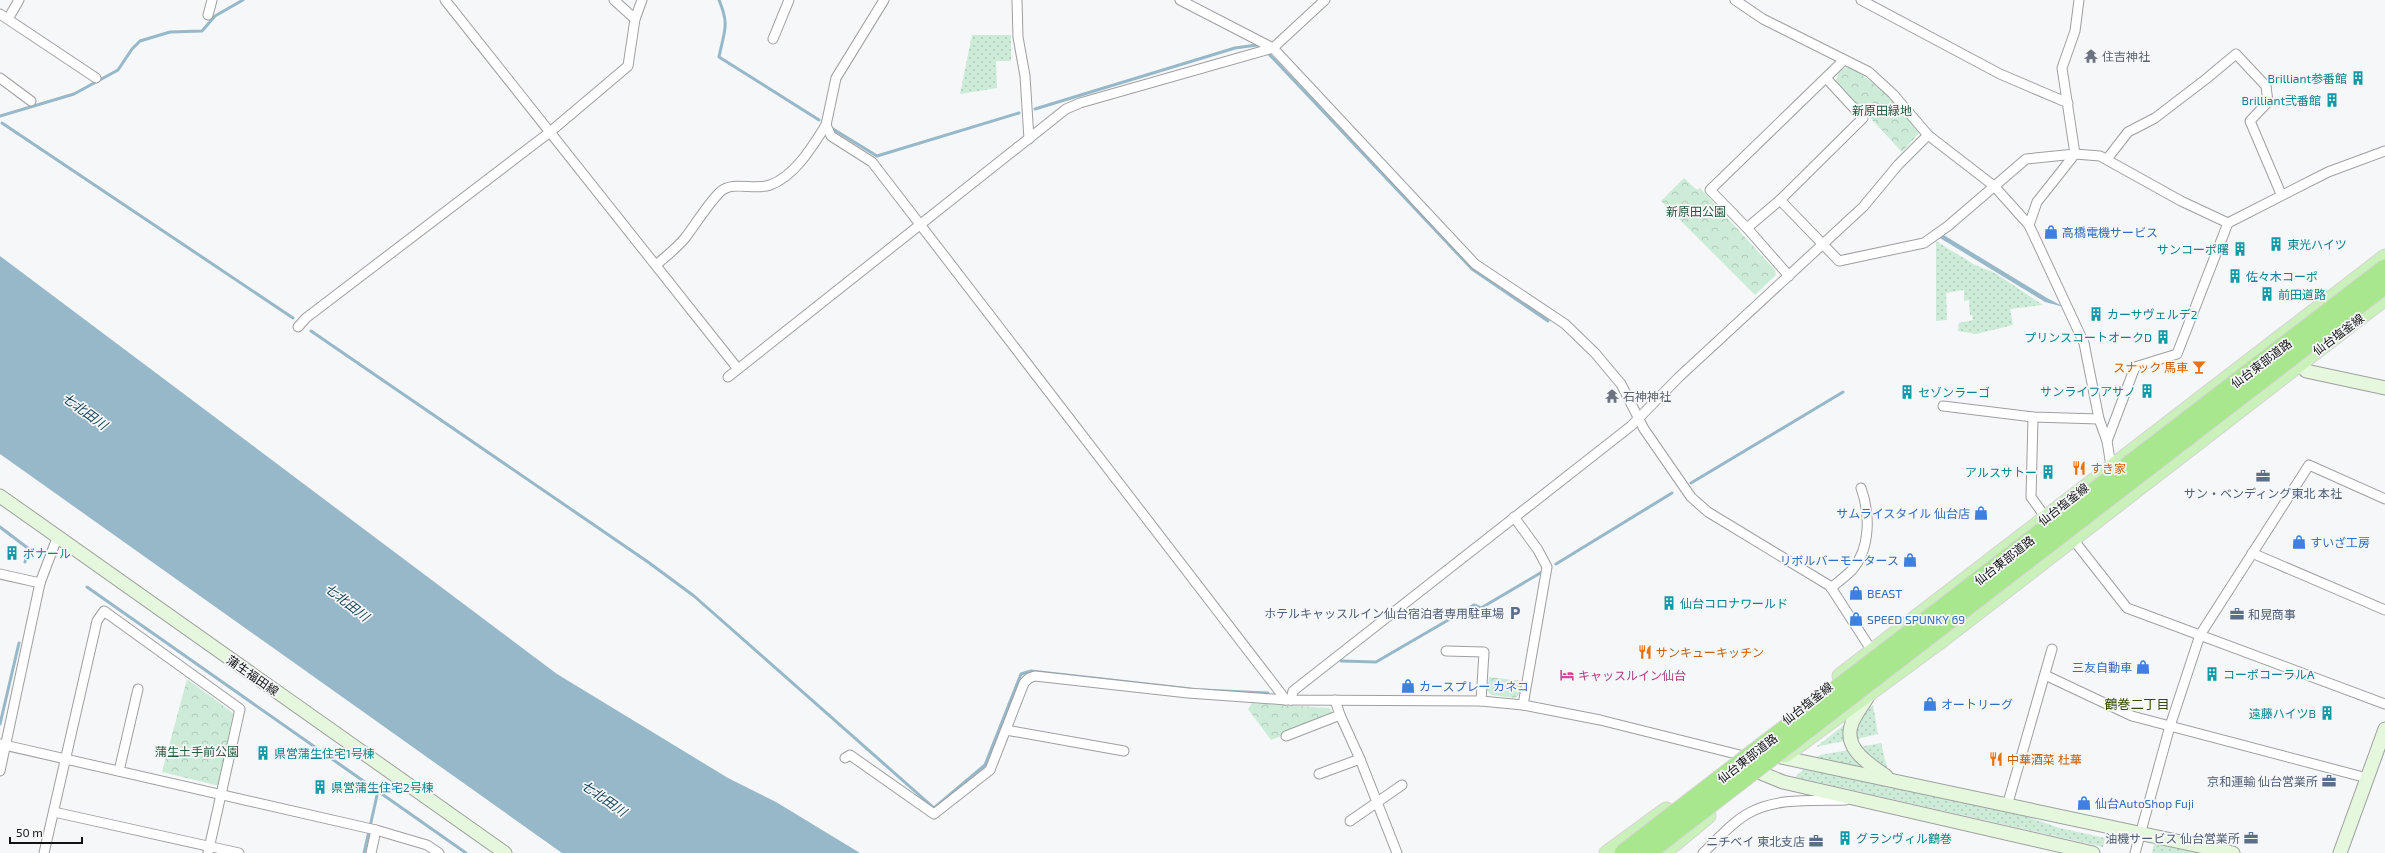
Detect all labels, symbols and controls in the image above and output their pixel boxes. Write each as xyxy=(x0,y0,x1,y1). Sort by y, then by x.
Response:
temple icon: 住吉神社 xyxy=(2083,48,2099,64)
place label: 住吉神社 xyxy=(2102,49,2150,63)
building icon: Brilliant参番館 xyxy=(2350,70,2366,86)
place label: Brilliant参番館 xyxy=(2268,71,2347,85)
building icon: Brilliant弐番館 xyxy=(2324,92,2340,108)
place label: Brilliant弐番館 xyxy=(2242,93,2321,107)
park label: 新原田緑地 xyxy=(1852,103,1912,117)
park label: 新原田公園 xyxy=(1666,204,1726,218)
shop icon: 高橋電機サービス xyxy=(2043,224,2059,240)
place label: 高橋電機サービス xyxy=(2062,225,2158,239)
building icon: 東光ハイツ xyxy=(2268,236,2284,252)
place label: 東光ハイツ xyxy=(2287,237,2347,251)
building icon: サンコーポ曙 xyxy=(2232,241,2248,257)
place label: サンコーポ曙 xyxy=(2157,242,2229,256)
building icon: 佐々木コーポ xyxy=(2227,268,2243,284)
place label: 佐々木コーポ xyxy=(2246,269,2318,283)
building icon: 前田道路 xyxy=(2259,286,2275,302)
place label: 前田道路 xyxy=(2278,287,2326,301)
building icon: カーサヴェルデ2 xyxy=(2088,306,2104,322)
place label: カーサヴェルデ2 xyxy=(2107,307,2198,321)
street label: 仙台塩釜線 xyxy=(2310,310,2366,358)
building icon: プリンスコートオークD xyxy=(2155,329,2171,345)
place label: プリンスコートオークD xyxy=(2024,330,2152,344)
street label: 仙台東部道路 xyxy=(2228,336,2294,390)
bar icon: スナック 馬車 xyxy=(2191,359,2207,375)
place label: スナック 馬車 xyxy=(2113,360,2188,374)
building icon: サンライフアサノ xyxy=(2139,383,2155,399)
building icon: セゾンラーゴ xyxy=(1899,384,1915,400)
place label: サンライフアサノ xyxy=(2040,384,2136,398)
place label: セゾンラーゴ xyxy=(1918,385,1990,399)
temple icon: 石神神社 xyxy=(1604,388,1620,404)
water label: 七北田川 xyxy=(59,389,112,434)
place label: 石神神社 xyxy=(1623,389,1671,403)
restaurant icon: すき家 xyxy=(2071,460,2087,476)
place label: すき家 xyxy=(2090,461,2126,475)
building icon: アルスサトー xyxy=(2040,464,2056,480)
place label: アルスサトー xyxy=(1965,465,2037,479)
office icon: サン・ベンディング東北 本社 xyxy=(2255,468,2271,484)
street label: 仙台塩釜線 xyxy=(2035,480,2091,528)
place label: サン・ベンディング東北 本社 xyxy=(2184,486,2342,500)
shop icon: サムライスタイル 仙台店 xyxy=(1973,505,1989,521)
place label: サムライスタイル 仙台店 xyxy=(1837,506,1970,520)
street label: 仙台東部道路 xyxy=(1971,532,2037,588)
shop icon: すいざ工房 xyxy=(2291,534,2307,550)
place label: すいざ工房 xyxy=(2310,535,2370,549)
building icon: ボナール xyxy=(4,545,20,561)
place label: ボナール xyxy=(23,546,71,560)
shop icon: リボルバーモータース xyxy=(1902,552,1918,568)
place label: リボルバーモータース xyxy=(1780,553,1899,567)
water label: 七北田川 xyxy=(322,580,374,626)
shop icon: BEAST xyxy=(1848,585,1864,601)
place label: BEAST xyxy=(1867,586,1902,600)
building icon: 仙台コロナワールド xyxy=(1661,595,1677,611)
place label: 仙台コロナワールド xyxy=(1680,596,1788,610)
parking icon: ホテルキャッスルイン仙台宿泊者専用駐車場 xyxy=(1507,605,1523,621)
place label: ホテルキャッスルイン仙台宿泊者専用駐車場 xyxy=(1264,606,1504,620)
office icon: 和晃商事 xyxy=(2229,606,2245,622)
place label: 和晃商事 xyxy=(2248,607,2296,621)
shop icon: SPEED SPUNKY 69 xyxy=(1848,611,1864,627)
place label: SPEED SPUNKY 69 xyxy=(1867,612,1965,626)
restaurant icon: サンキューキッチン xyxy=(1637,644,1653,660)
place label: サンキューキッチン xyxy=(1656,645,1764,659)
street label: 蒲生福田線 xyxy=(224,652,282,698)
shop icon: 三友自動車 xyxy=(2135,659,2151,675)
place label: 三友自動車 xyxy=(2072,660,2132,674)
building icon: コーポコーラルA xyxy=(2204,666,2220,682)
hotel icon: キャッスルイン仙台 xyxy=(1559,667,1575,683)
place label: コーポコーラルA xyxy=(2223,667,2315,681)
place label: キャッスルイン仙台 xyxy=(1578,668,1686,682)
shop icon: カースプレー カネコ xyxy=(1400,678,1416,694)
place label: カースプレー カネコ xyxy=(1419,679,1529,693)
street label: 仙台塩釜線 xyxy=(1779,679,1835,727)
shop icon: オートリーグ xyxy=(1922,696,1938,712)
district label: 鶴巻二丁目 xyxy=(2104,696,2170,712)
place label: オートリーグ xyxy=(1941,697,2013,711)
building icon: 遠藤ハイツB xyxy=(2319,705,2335,721)
place label: 遠藤ハイツB xyxy=(2249,706,2316,720)
street label: 仙台東部道路 xyxy=(1714,730,1780,786)
park label: 蒲生土手前公園 xyxy=(155,744,239,758)
building icon: 県営蒲生住宅1号棟 xyxy=(255,745,271,761)
place label: 県営蒲生住宅1号棟 xyxy=(274,746,375,760)
restaurant icon: 中華酒菜 杜華 xyxy=(1988,751,2004,767)
place label: 中華酒菜 杜華 xyxy=(2007,752,2082,766)
office icon: 京和運輸 仙台営業所 xyxy=(2321,773,2337,789)
place label: 京和運輸 仙台営業所 xyxy=(2207,774,2318,788)
water label: 七北田川 xyxy=(578,777,632,821)
building icon: 県営蒲生住宅2号棟 xyxy=(312,779,328,795)
place label: 県営蒲生住宅2号棟 xyxy=(331,780,434,794)
shop icon: 仙台AutoShop Fuji xyxy=(2076,795,2092,811)
place label: 仙台AutoShop Fuji xyxy=(2095,796,2194,811)
scale bar xyxy=(10,819,82,845)
text: 50 m xyxy=(16,825,43,839)
building icon: グランヴィル鶴巻 xyxy=(1837,830,1853,846)
office icon: 油機サービス 仙台営業所 xyxy=(2243,830,2259,846)
place label: グランヴィル鶴巻 xyxy=(1856,831,1952,845)
place label: 油機サービス 仙台営業所 xyxy=(2105,831,2240,845)
office icon: ニチベイ 東北支店 xyxy=(1808,833,1824,849)
place label: ニチベイ 東北支店 xyxy=(1706,834,1805,848)

